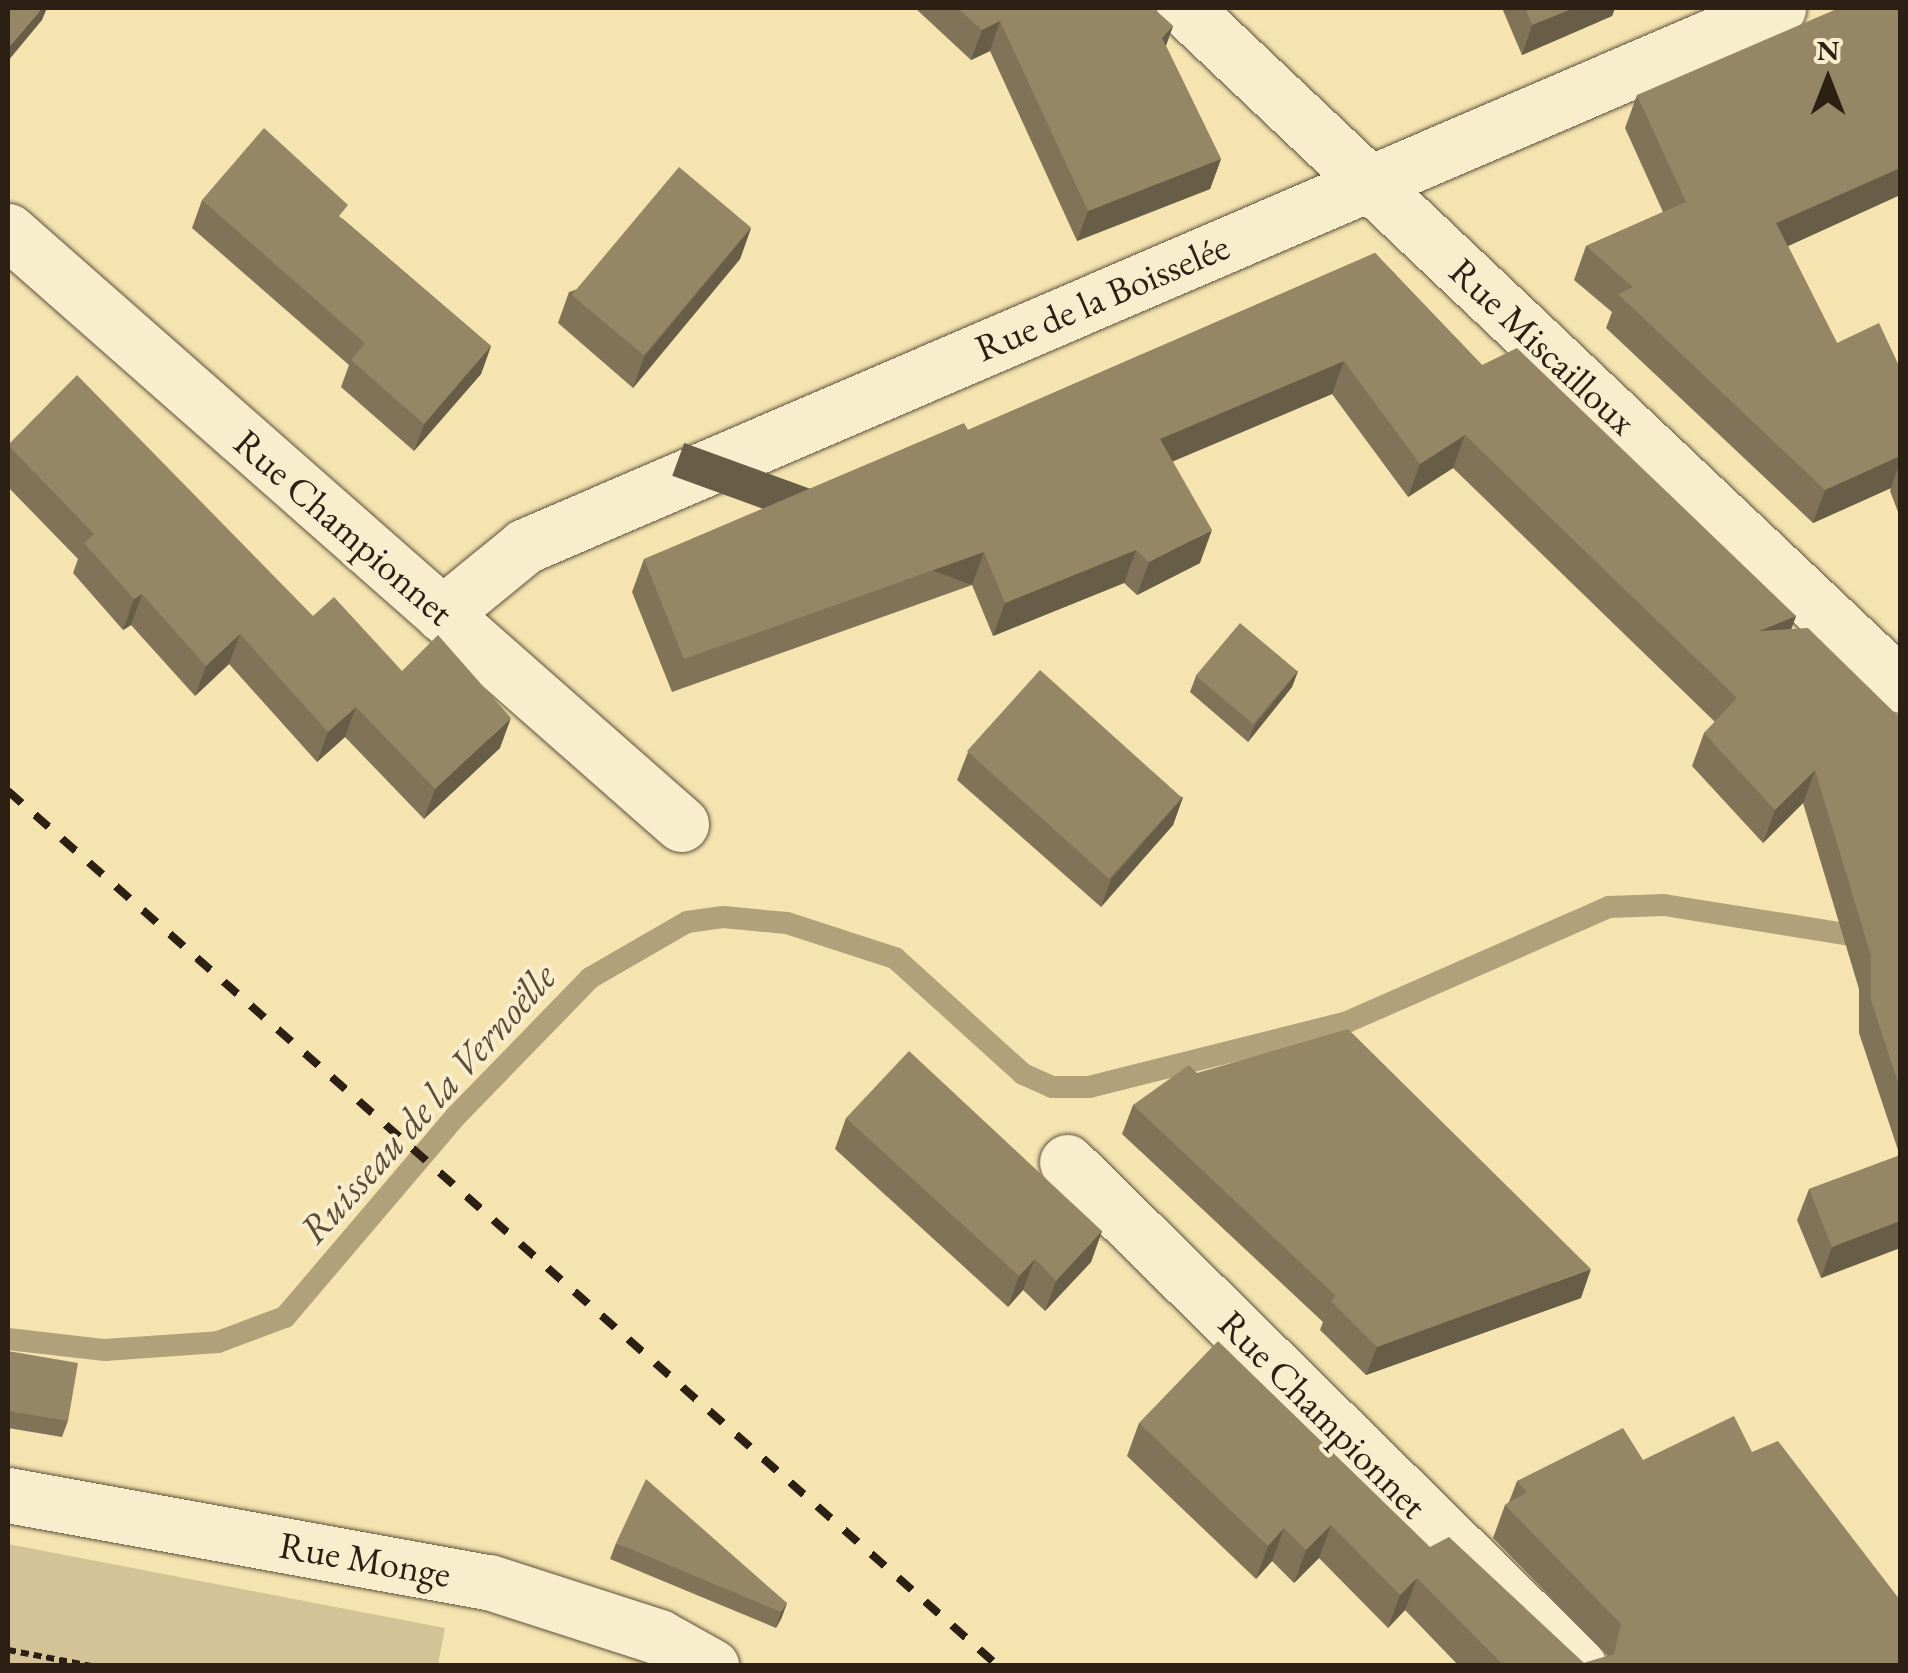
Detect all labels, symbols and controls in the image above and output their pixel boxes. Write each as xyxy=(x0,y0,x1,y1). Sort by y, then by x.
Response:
north arrow xyxy=(1778,30,1878,130)
text: N xyxy=(1817,32,1839,68)
street label: Rue de la Boisselée xyxy=(968,223,1236,371)
street label: Rue Miscailloux xyxy=(1440,248,1646,444)
street label: Rue Championnet xyxy=(225,419,463,635)
water label: Ruisseau de la Vernoëlle xyxy=(289,953,565,1253)
street label: Rue Championnet xyxy=(1209,1300,1437,1528)
street label: Rue Monge xyxy=(276,1522,454,1596)

